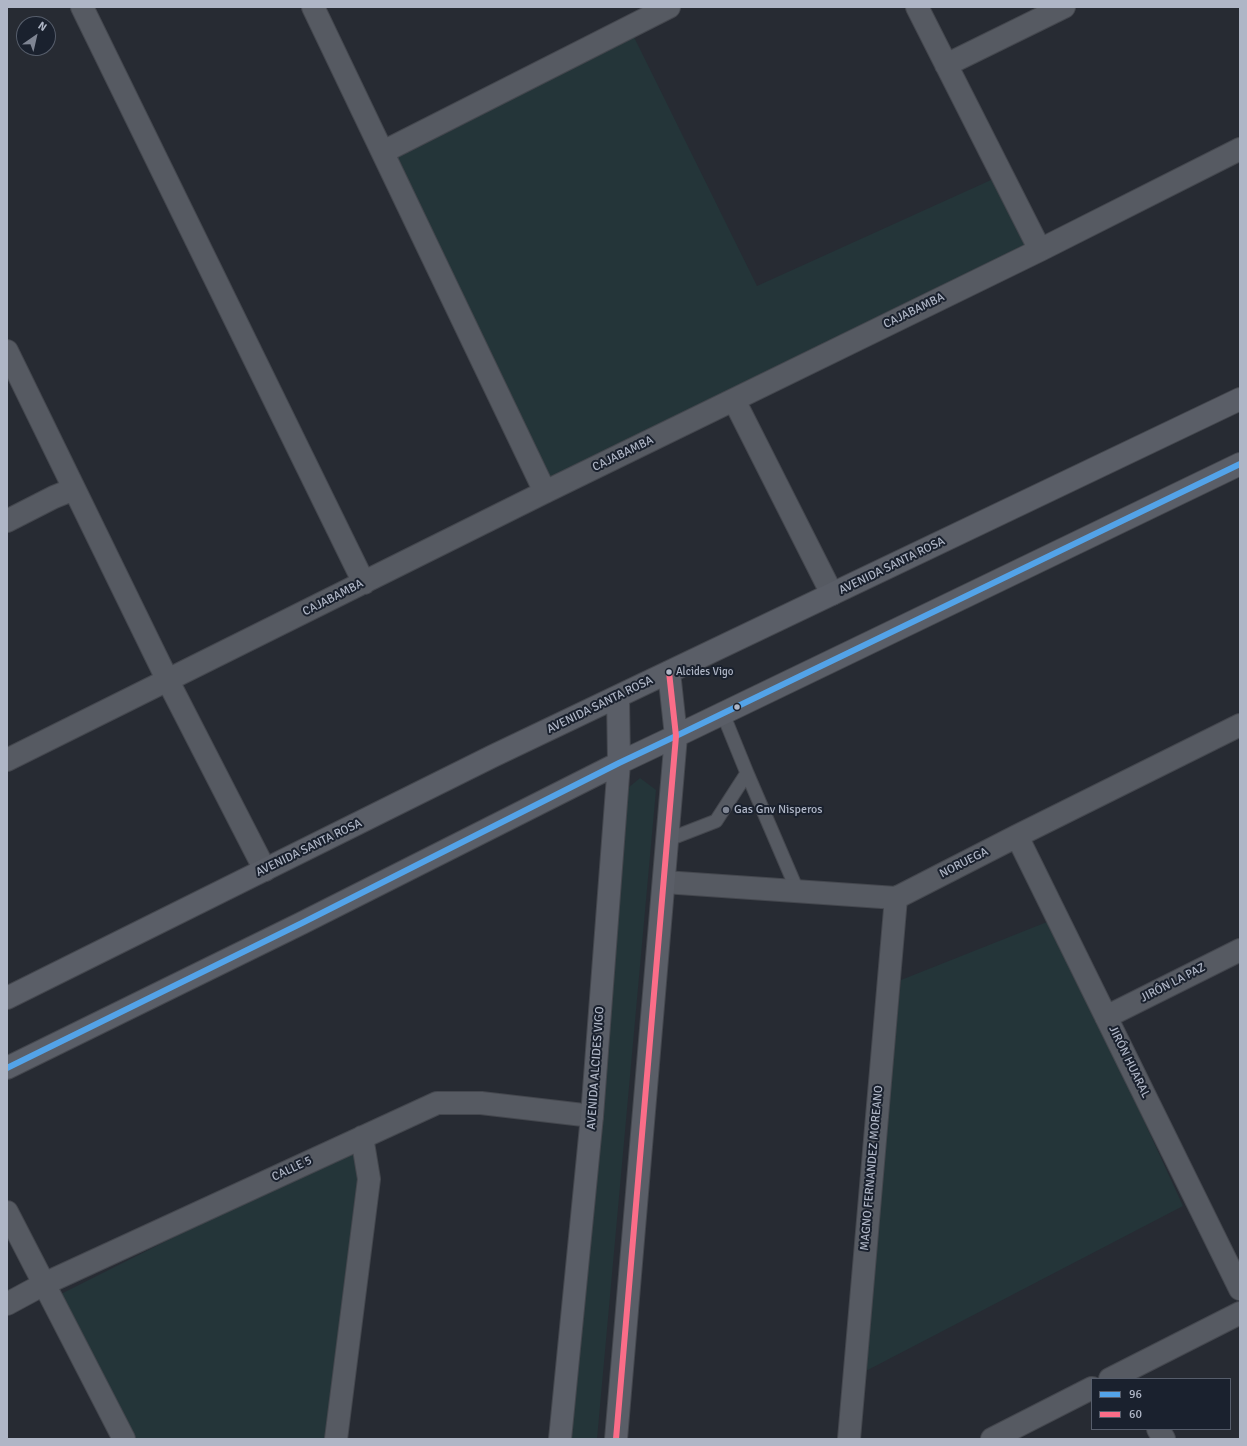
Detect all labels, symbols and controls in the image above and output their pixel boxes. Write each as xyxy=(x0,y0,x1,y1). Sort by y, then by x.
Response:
north arrow xyxy=(16,16,56,56)
text: N xyxy=(36,19,49,34)
street label: CAJABAMBA xyxy=(881,290,947,332)
street label: CAJABAMBA xyxy=(590,433,656,475)
street label: AVENIDA SANTA ROSA xyxy=(837,534,947,598)
street label: CAJABAMBA xyxy=(300,577,366,619)
place label: Alcides Vigo xyxy=(676,665,733,679)
marker: Alcides Vigo xyxy=(664,667,674,677)
street label: AVENIDA SANTA ROSA xyxy=(545,673,655,737)
unlabelled marker xyxy=(732,702,742,712)
place label: Gas Gnv Nisperos xyxy=(734,803,823,817)
marker: Gas Gnv Nisperos xyxy=(721,805,731,815)
street label: AVENIDA SANTA ROSA xyxy=(254,816,364,880)
street label: NORUEGA xyxy=(937,845,991,881)
street label: JIRÓN LA PAZ xyxy=(1138,960,1208,1006)
street label: AVENIDA ALCIDES VIGO xyxy=(585,1006,607,1130)
street label: JIRÓN HUARAL xyxy=(1105,1024,1153,1100)
street label: MAGNO FERNANDEZ MOREANO xyxy=(858,1085,886,1251)
street label: CALLE 5 xyxy=(270,1153,314,1185)
legend xyxy=(1091,1378,1231,1430)
text: 96 xyxy=(1129,1387,1142,1402)
text: 60 xyxy=(1129,1407,1142,1422)

